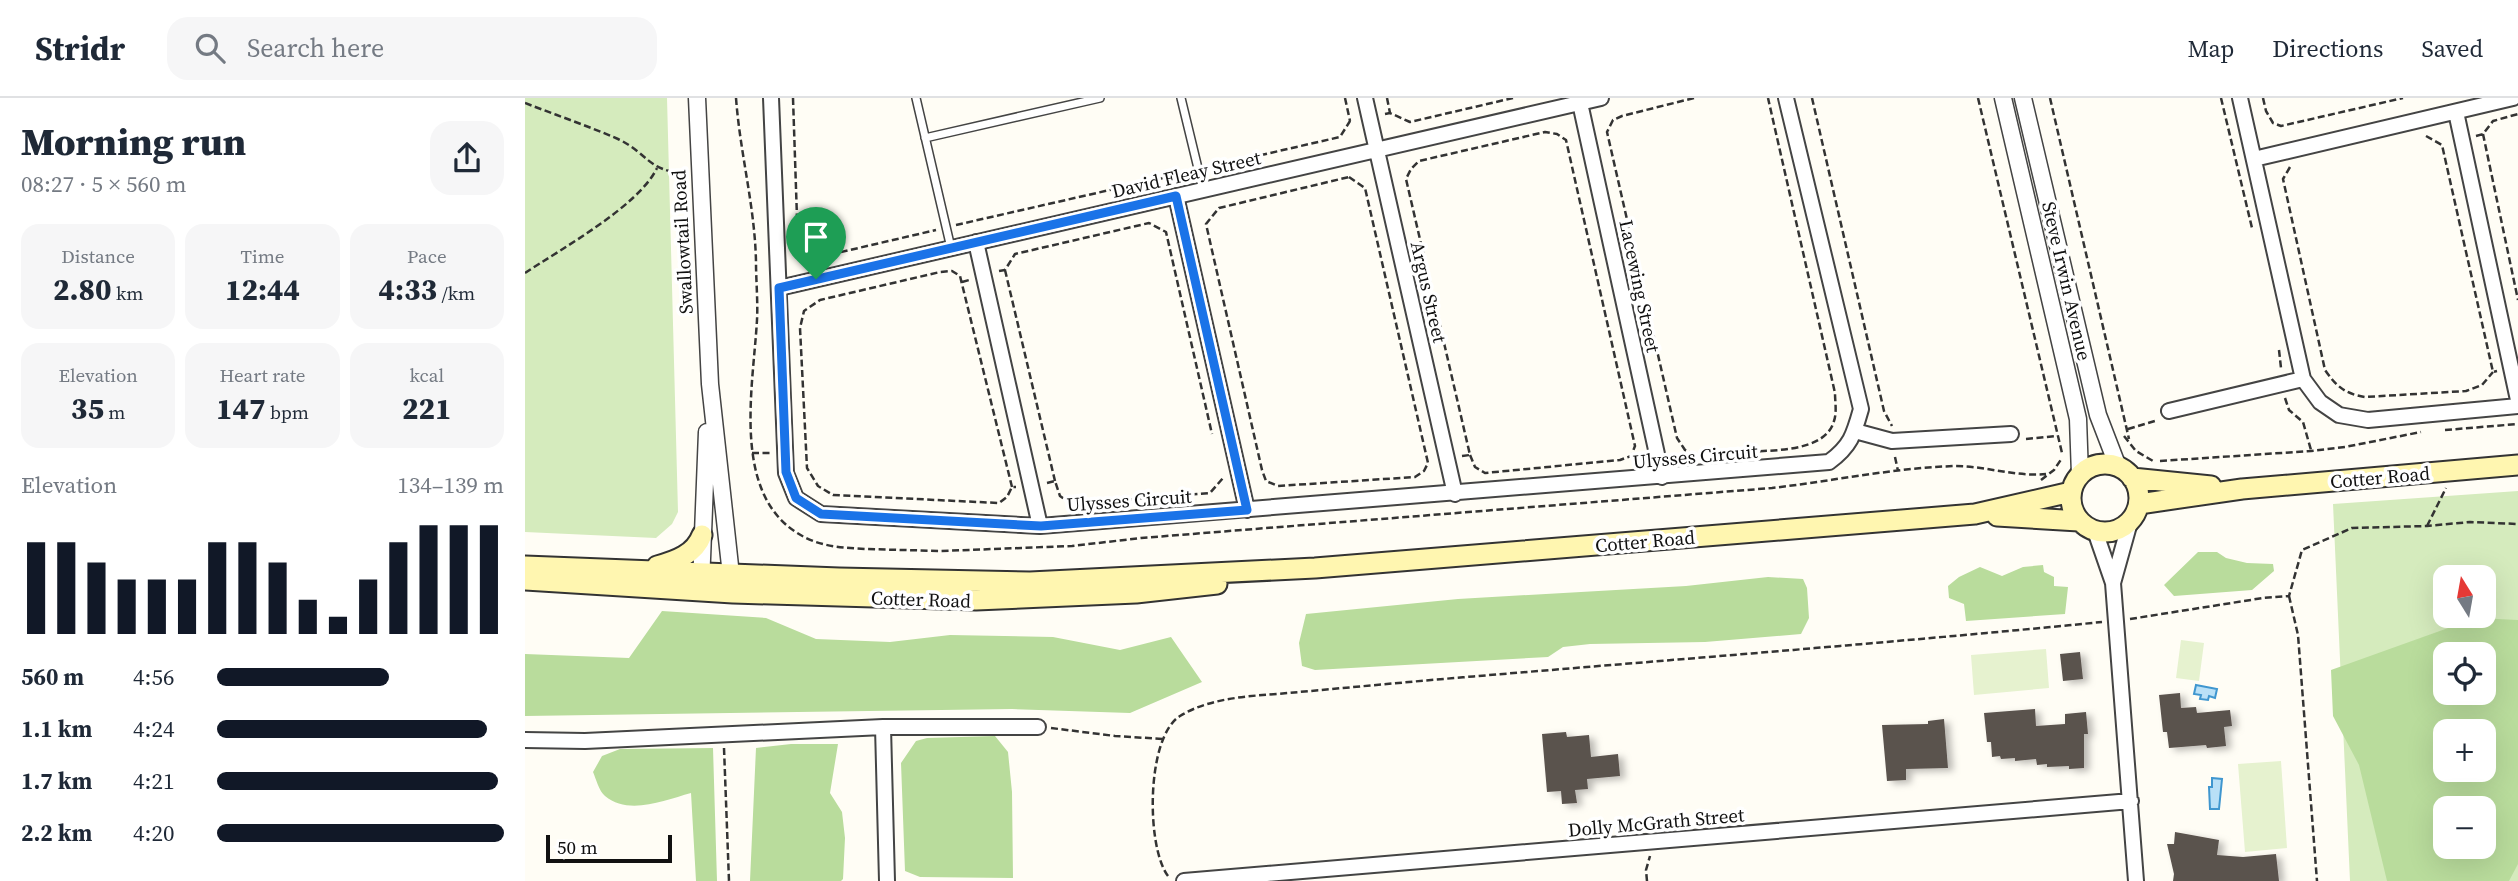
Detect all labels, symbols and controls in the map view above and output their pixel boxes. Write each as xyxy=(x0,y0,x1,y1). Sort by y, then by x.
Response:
search box xyxy=(167,17,657,80)
text: Stridr xyxy=(35,26,125,71)
icon: search xyxy=(191,29,229,67)
text: Search here xyxy=(247,30,384,66)
text: Map xyxy=(2187,32,2234,65)
text: Directions xyxy=(2272,32,2383,65)
text: Saved xyxy=(2421,32,2483,65)
text: Morning run xyxy=(21,116,246,168)
button: share xyxy=(430,121,504,195)
street label: David Fleay Street xyxy=(1109,144,1264,204)
text: 08:27 · 5 × 560 m xyxy=(21,168,187,200)
street label: Swallowtail Road xyxy=(665,169,699,315)
street label: Steve Irwin Avenue xyxy=(2036,199,2098,363)
pin xyxy=(786,207,846,279)
street label: Lacewing Street xyxy=(1613,217,1667,355)
icon: arrive xyxy=(797,218,835,256)
street label: Argus Street xyxy=(1405,239,1453,346)
text: Distance xyxy=(61,243,135,269)
text: Time xyxy=(241,243,284,269)
text: Pace xyxy=(407,243,447,269)
text: 2.80 xyxy=(53,269,111,310)
text: 12:44 xyxy=(225,269,300,310)
text: 4:33 xyxy=(378,269,437,310)
text: km xyxy=(111,280,143,306)
text: /km xyxy=(437,280,475,306)
text: Elevation xyxy=(58,362,138,388)
text: Heart rate xyxy=(219,362,306,388)
text: kcal xyxy=(410,362,444,388)
text: 35 xyxy=(71,388,104,429)
text: 147 xyxy=(216,388,266,429)
text: 221 xyxy=(402,388,452,429)
text: m xyxy=(104,399,125,425)
text: bpm xyxy=(266,399,309,425)
street label: Ulysses Circuit xyxy=(1631,438,1759,474)
street label: Cotter Road xyxy=(2329,460,2431,494)
text: Elevation xyxy=(21,469,117,501)
text: 134–139 m xyxy=(397,469,504,501)
street label: Ulysses Circuit xyxy=(1066,483,1193,517)
street label: Cotter Road xyxy=(1594,524,1696,558)
north arrow xyxy=(2433,565,2495,628)
map controls xyxy=(2433,565,2496,859)
street label: Cotter Road xyxy=(871,584,972,614)
button: locate xyxy=(2433,642,2496,705)
text: 560 m xyxy=(21,661,84,693)
text: 4:56 xyxy=(133,661,174,693)
text: 1.1 km xyxy=(21,713,92,745)
text: 4:24 xyxy=(133,713,174,745)
button: + xyxy=(2433,719,2496,782)
text: 1.7 km xyxy=(21,765,92,797)
text: 4:21 xyxy=(133,765,174,797)
button: − xyxy=(2433,796,2496,859)
street label: Dolly McGrath Street xyxy=(1567,801,1746,843)
text: 2.2 km xyxy=(21,817,92,849)
text: 4:20 xyxy=(133,817,174,849)
scale bar xyxy=(546,832,672,864)
text: 50 m xyxy=(557,834,598,860)

